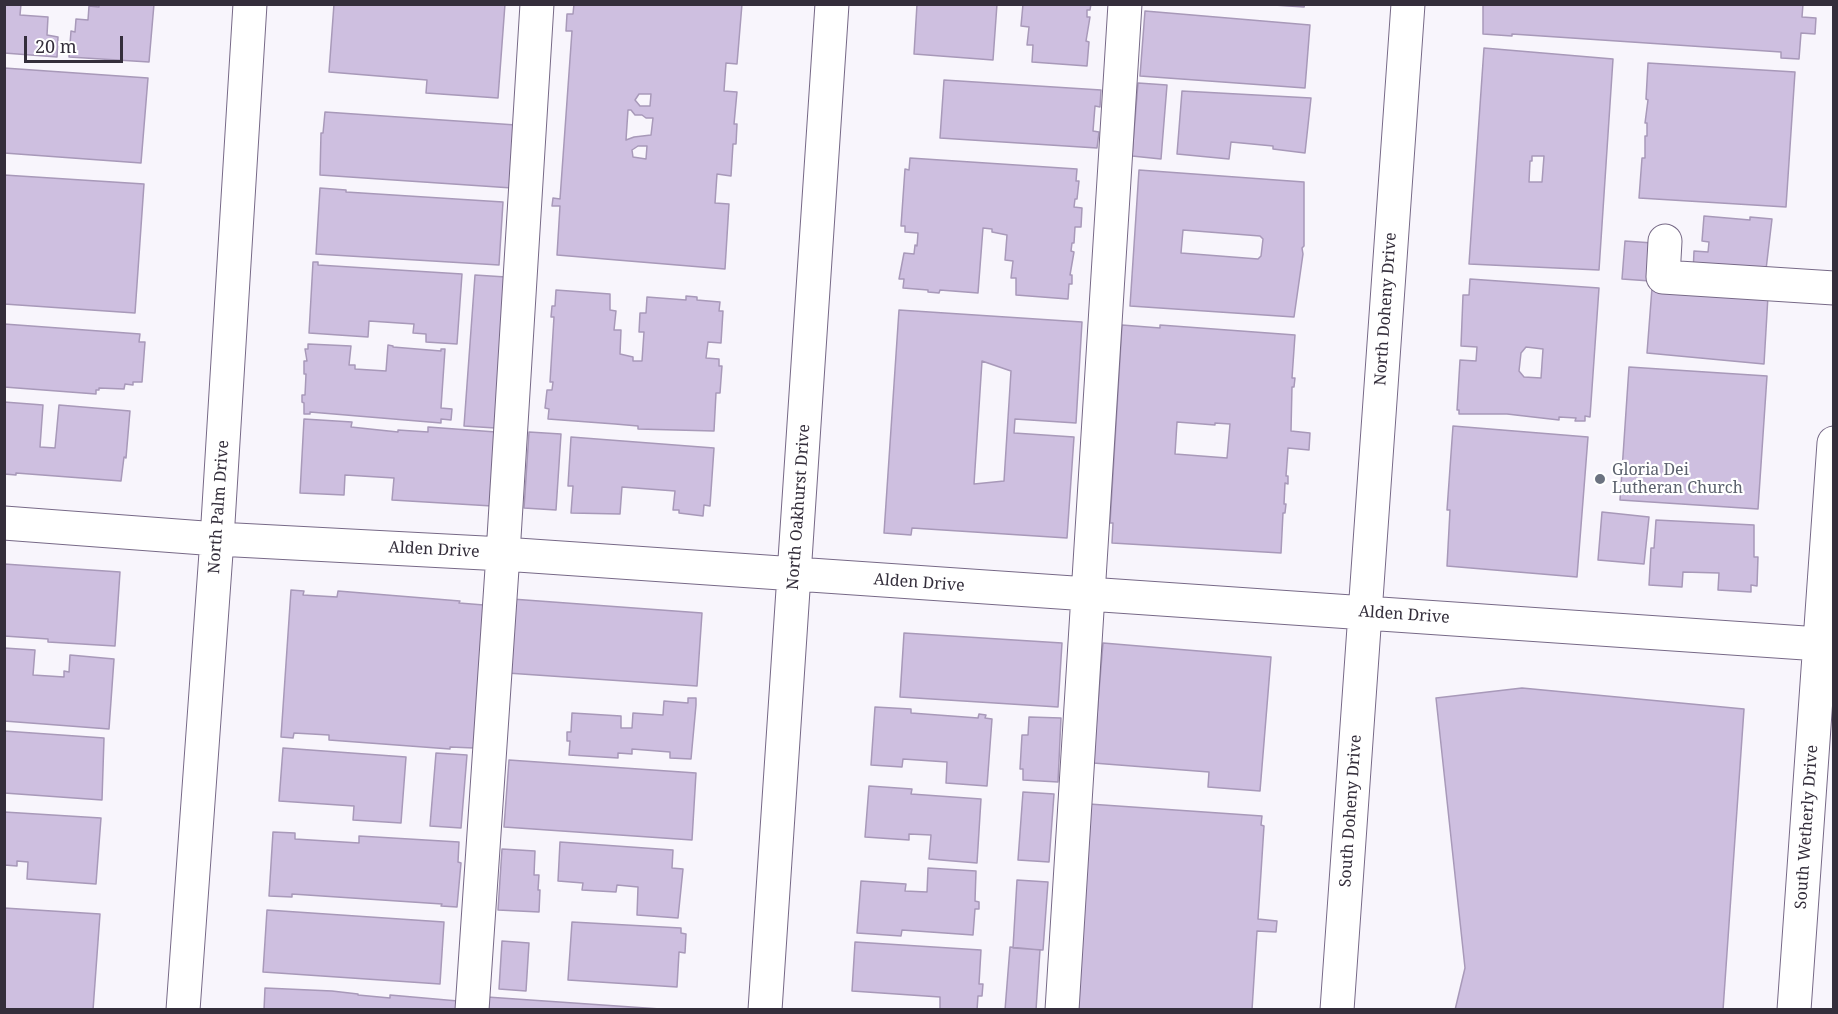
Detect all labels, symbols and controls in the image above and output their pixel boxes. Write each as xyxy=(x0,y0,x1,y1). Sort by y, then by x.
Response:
scale bar xyxy=(27,24,126,62)
text: 20 m xyxy=(35,34,77,58)
street label: North Doheny Drive xyxy=(1371,232,1401,386)
street label: North Oakhurst Drive xyxy=(784,423,814,591)
street label: North Palm Drive xyxy=(205,440,233,574)
place label: Gloria Dei Lutheran Church xyxy=(1612,460,1743,498)
marker: Gloria Dei Lutheran Church xyxy=(1593,472,1607,486)
street label: Alden Drive xyxy=(388,538,480,562)
street label: Alden Drive xyxy=(873,570,965,596)
street label: Alden Drive xyxy=(1358,602,1450,628)
street label: South Doheny Drive xyxy=(1336,734,1366,888)
street label: South Wetherly Drive xyxy=(1792,744,1822,910)

